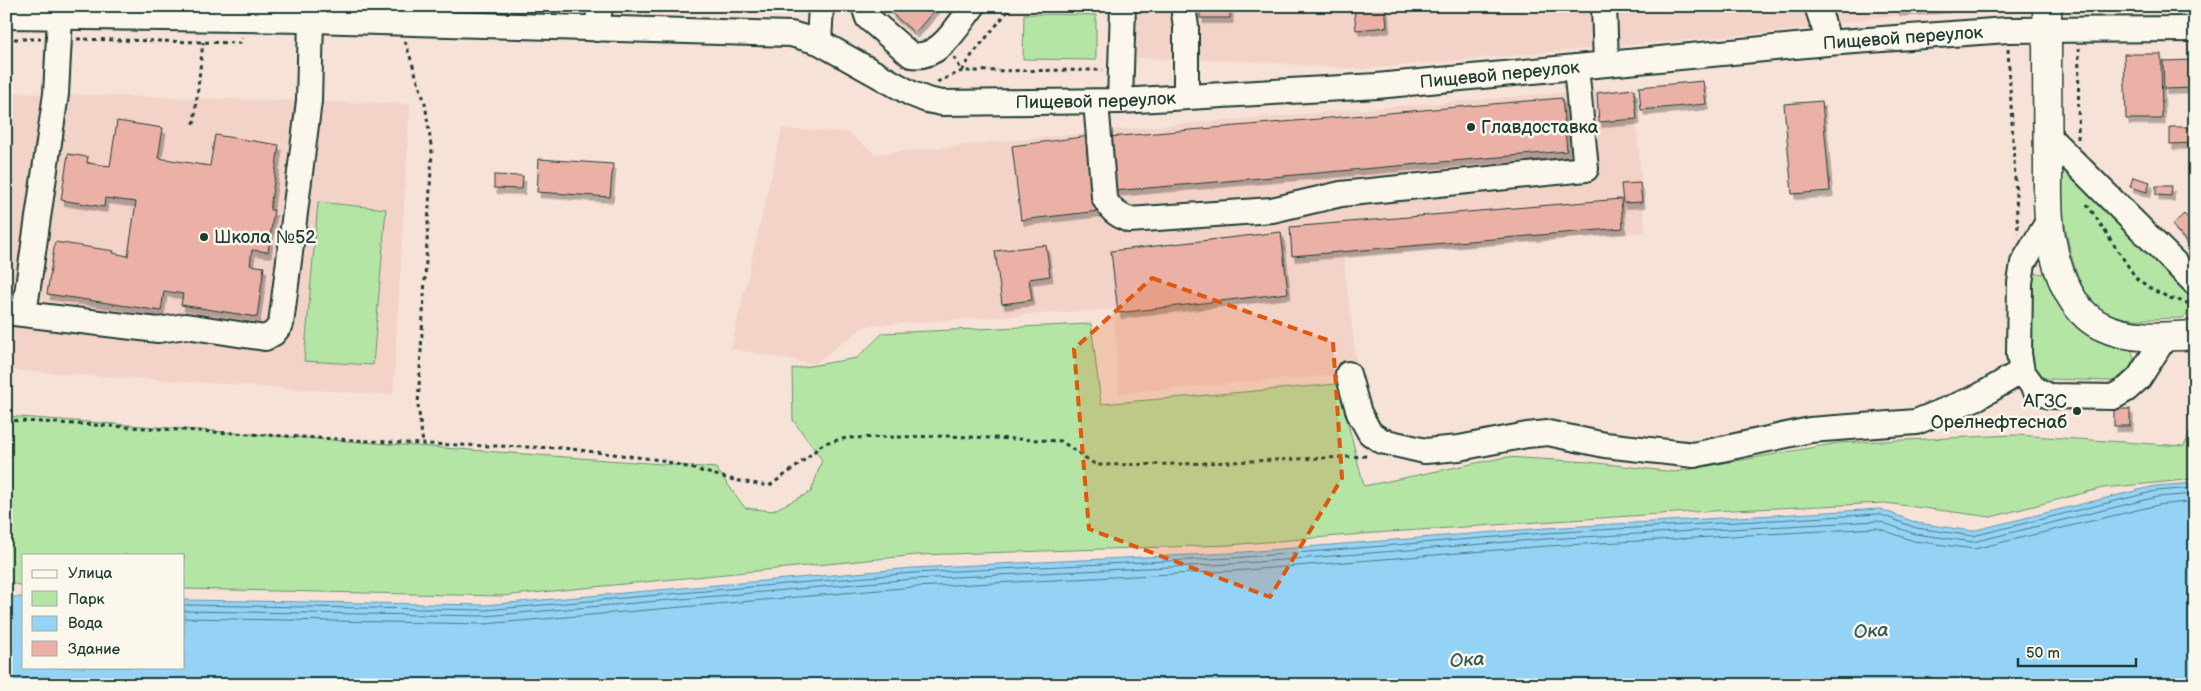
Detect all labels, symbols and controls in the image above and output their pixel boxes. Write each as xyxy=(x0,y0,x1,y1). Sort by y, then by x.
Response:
street label: Пищевой переулок xyxy=(1822,22,1984,54)
street label: Пищевой переулок xyxy=(1419,57,1581,93)
street label: Пищевой переулок xyxy=(1015,88,1177,113)
place label: Главдоставка xyxy=(1481,117,1599,138)
marker: Главдоставка xyxy=(1465,121,1477,133)
place label: Школа №52 xyxy=(214,227,316,248)
marker: Школа №52 xyxy=(198,231,210,243)
place label: АГЗС Орелнефтеснаб xyxy=(1931,391,2067,433)
marker: АГЗС Орелнефтеснаб xyxy=(2071,405,2083,417)
legend xyxy=(22,554,185,668)
text: Улица xyxy=(68,564,113,583)
text: Парк xyxy=(68,590,105,609)
text: Вода xyxy=(68,614,103,633)
water label: Ока xyxy=(1853,619,1889,644)
scale bar xyxy=(2018,636,2136,668)
text: Здание xyxy=(68,640,120,659)
text: 50 m xyxy=(2026,644,2060,663)
water label: Ока xyxy=(1449,648,1485,673)

